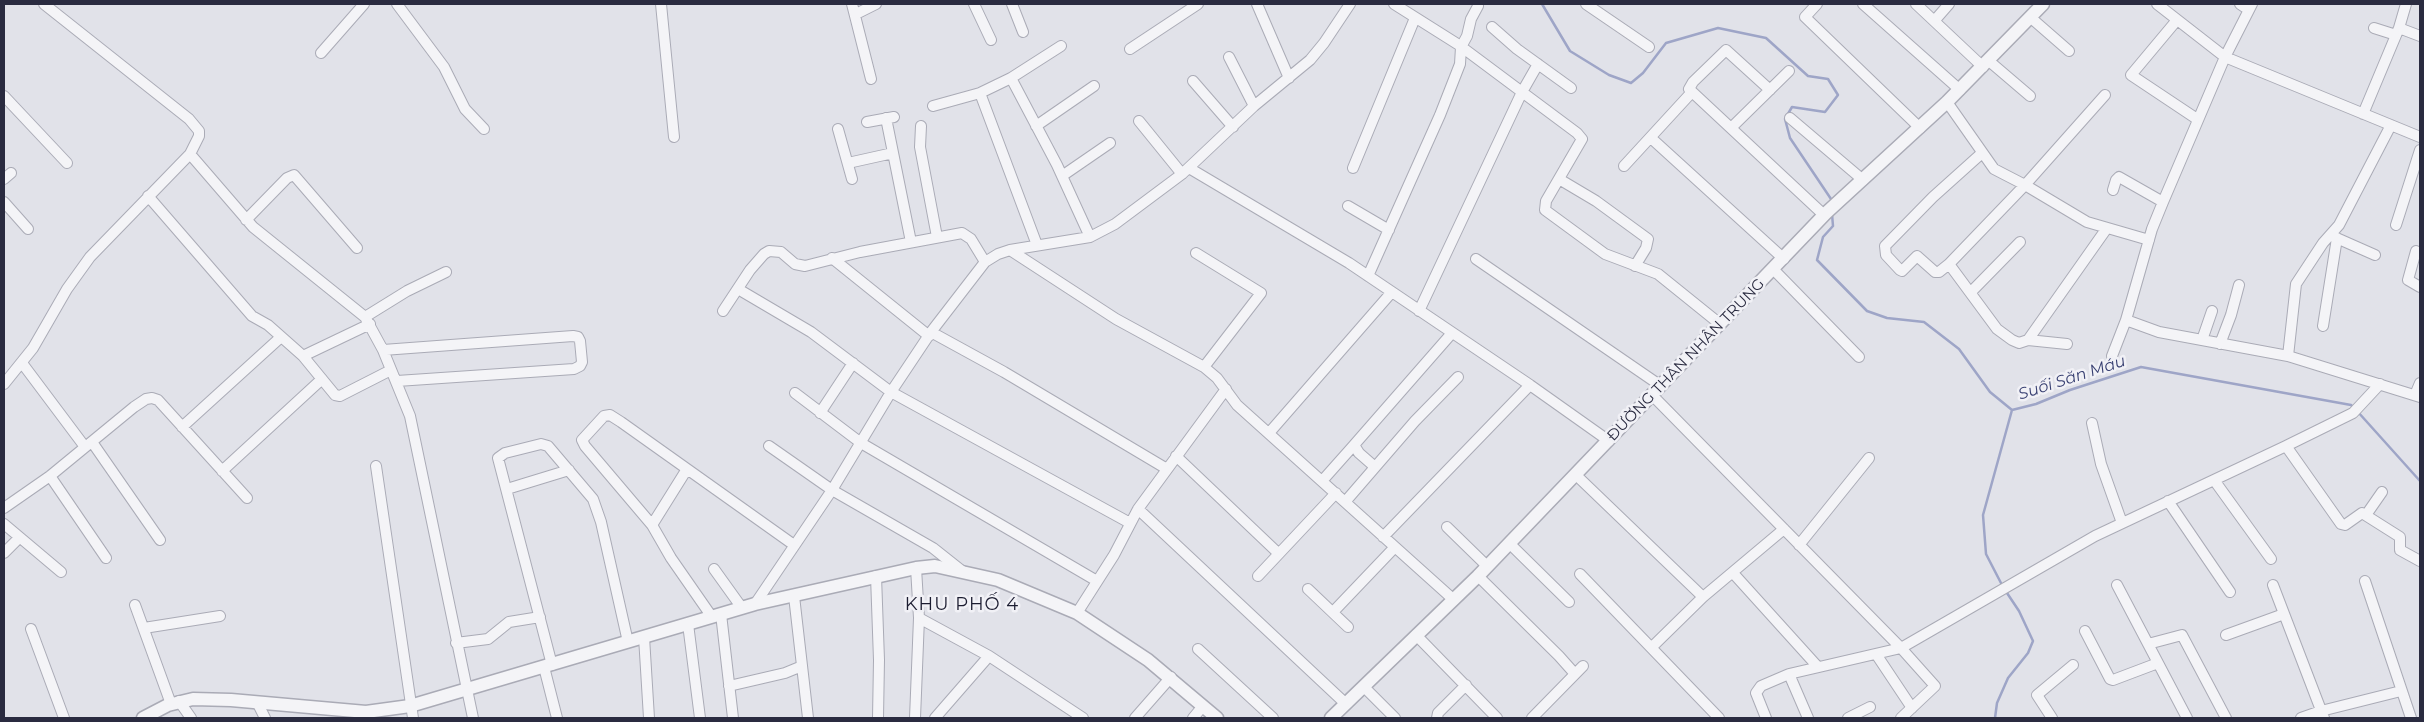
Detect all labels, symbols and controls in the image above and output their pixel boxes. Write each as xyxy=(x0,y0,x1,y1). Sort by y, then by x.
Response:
street label: ĐƯỜNG THÂN NHÂN TRUNG xyxy=(1604,275,1768,445)
water label: Suối Săn Máu xyxy=(2016,352,2128,404)
district label: KHU PHỐ 4 xyxy=(904,594,1020,616)

